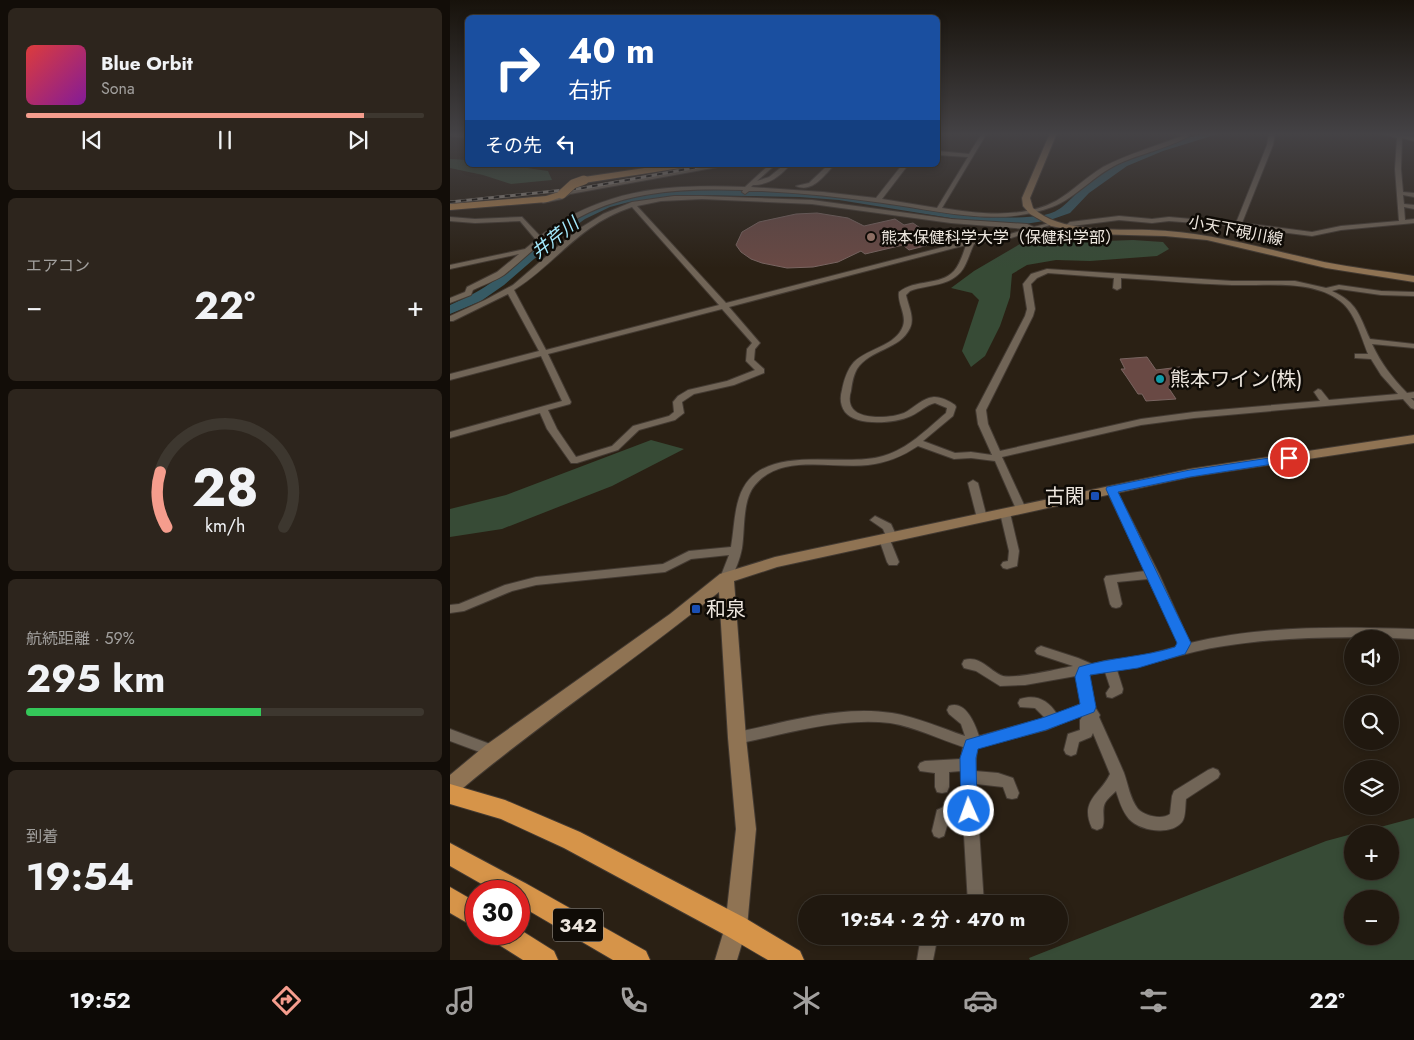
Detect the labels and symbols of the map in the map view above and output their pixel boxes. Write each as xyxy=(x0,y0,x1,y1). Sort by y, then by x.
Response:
water label: 井芹川 xyxy=(526,210,586,265)
street label: 小天下硯川線 xyxy=(1187,210,1285,251)
place label: 熊本保健科学大学（保健科学部） xyxy=(881,226,1121,249)
marker: 熊本保健科学大学（保健科学部） xyxy=(865,231,877,243)
place label: 熊本ワイン(株) xyxy=(1170,365,1302,394)
marker: 熊本ワイン(株) xyxy=(1154,373,1166,385)
pin xyxy=(1268,437,1310,479)
place label: 古閑 xyxy=(1045,482,1085,511)
marker: 古閑 xyxy=(1089,490,1101,502)
place label: 和泉 xyxy=(706,595,746,624)
marker: 和泉 xyxy=(690,603,702,615)
position arrow xyxy=(942,784,994,836)
speed limit sign: 30 xyxy=(465,880,530,945)
road number: 342 xyxy=(553,908,603,942)

